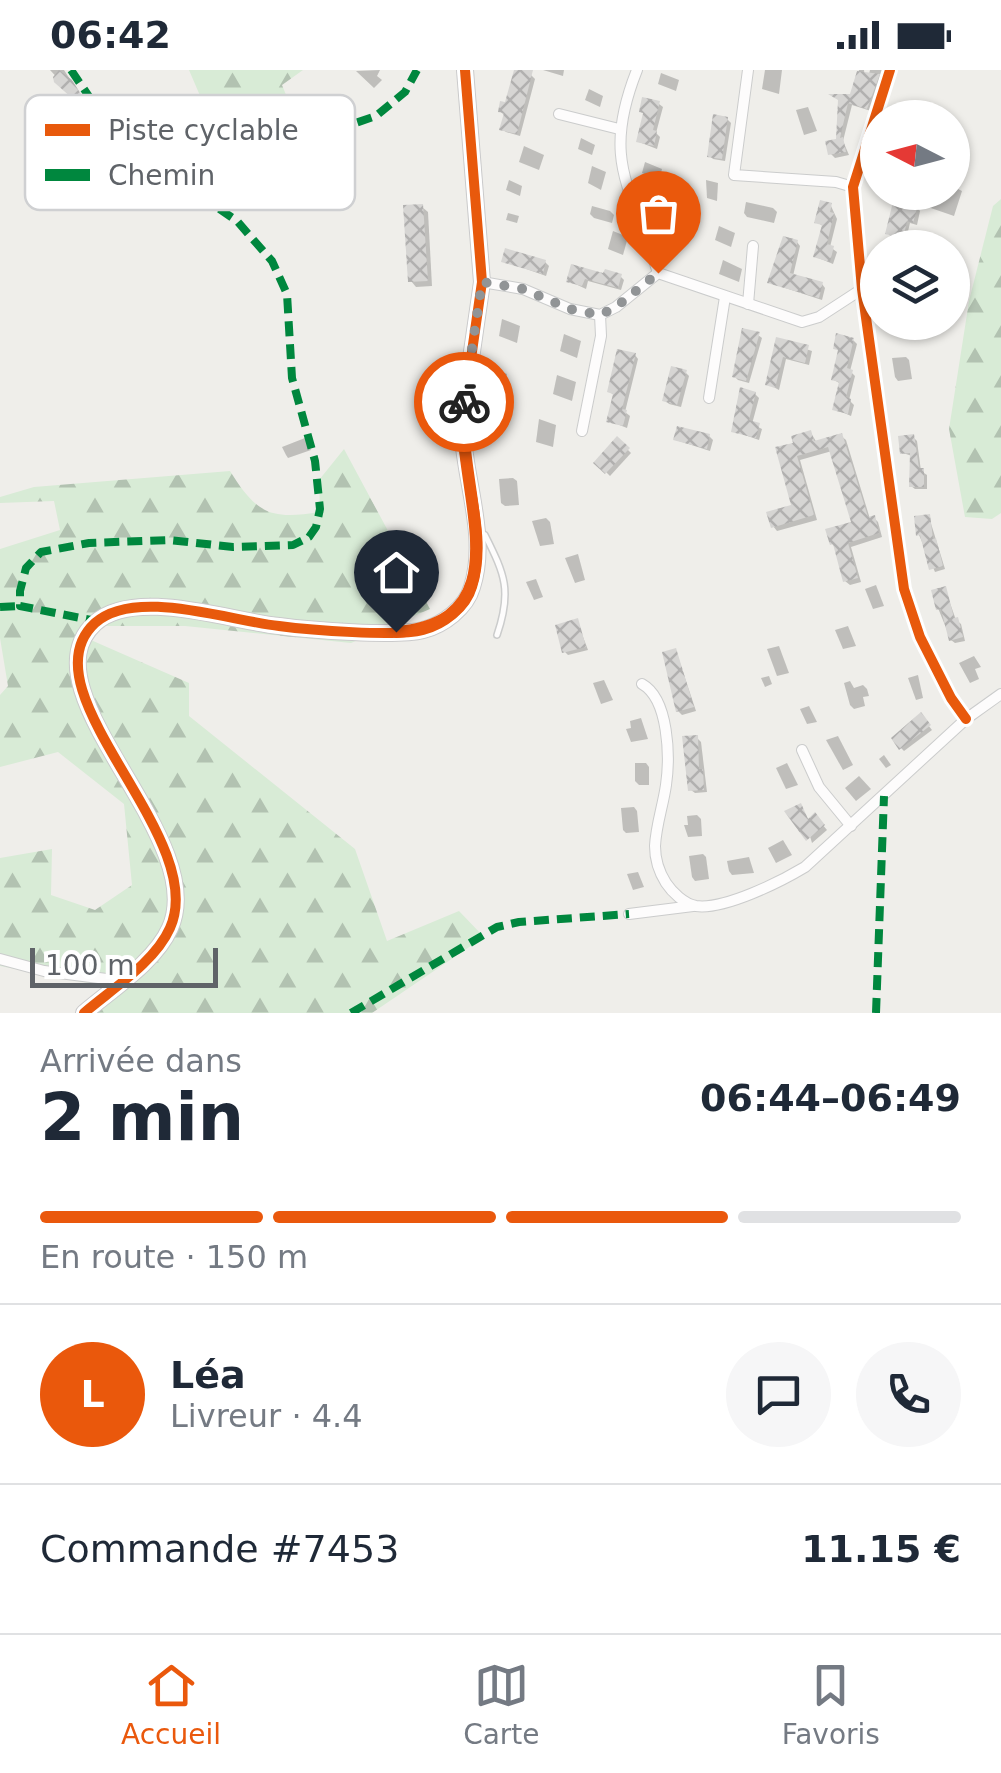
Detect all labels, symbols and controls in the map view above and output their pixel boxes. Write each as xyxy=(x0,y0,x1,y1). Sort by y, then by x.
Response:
text: 06:42 xyxy=(50,13,171,57)
legend xyxy=(25,95,355,210)
north arrow xyxy=(860,100,970,210)
map controls xyxy=(860,100,970,340)
text: Piste cyclable xyxy=(108,114,299,147)
text: Chemin xyxy=(108,159,215,192)
pin xyxy=(616,171,701,274)
icon: bag xyxy=(631,186,686,241)
button: layers xyxy=(860,230,970,340)
courier xyxy=(414,352,514,452)
icon: bike xyxy=(437,375,492,430)
pin xyxy=(354,530,439,633)
icon: home xyxy=(369,545,424,600)
scale bar xyxy=(30,943,218,988)
text: 100 m xyxy=(45,949,135,982)
text: Arrivée dans xyxy=(40,1042,242,1080)
text: 06:44–06:49 xyxy=(700,1076,961,1120)
text: 2 min xyxy=(40,1080,244,1155)
text: En route · 150 m xyxy=(40,1238,308,1276)
button: chat xyxy=(726,1342,831,1447)
button: phone xyxy=(856,1342,961,1447)
text: Léa xyxy=(170,1353,246,1397)
text: L xyxy=(80,1372,105,1416)
text: Livreur · 4.4 xyxy=(170,1397,363,1435)
text: Commande #7453 xyxy=(40,1527,399,1571)
text: 11.15 € xyxy=(801,1527,961,1571)
tab: Accueil xyxy=(121,1658,221,1751)
tab: Carte xyxy=(463,1658,540,1751)
tab: Favoris xyxy=(782,1658,880,1751)

